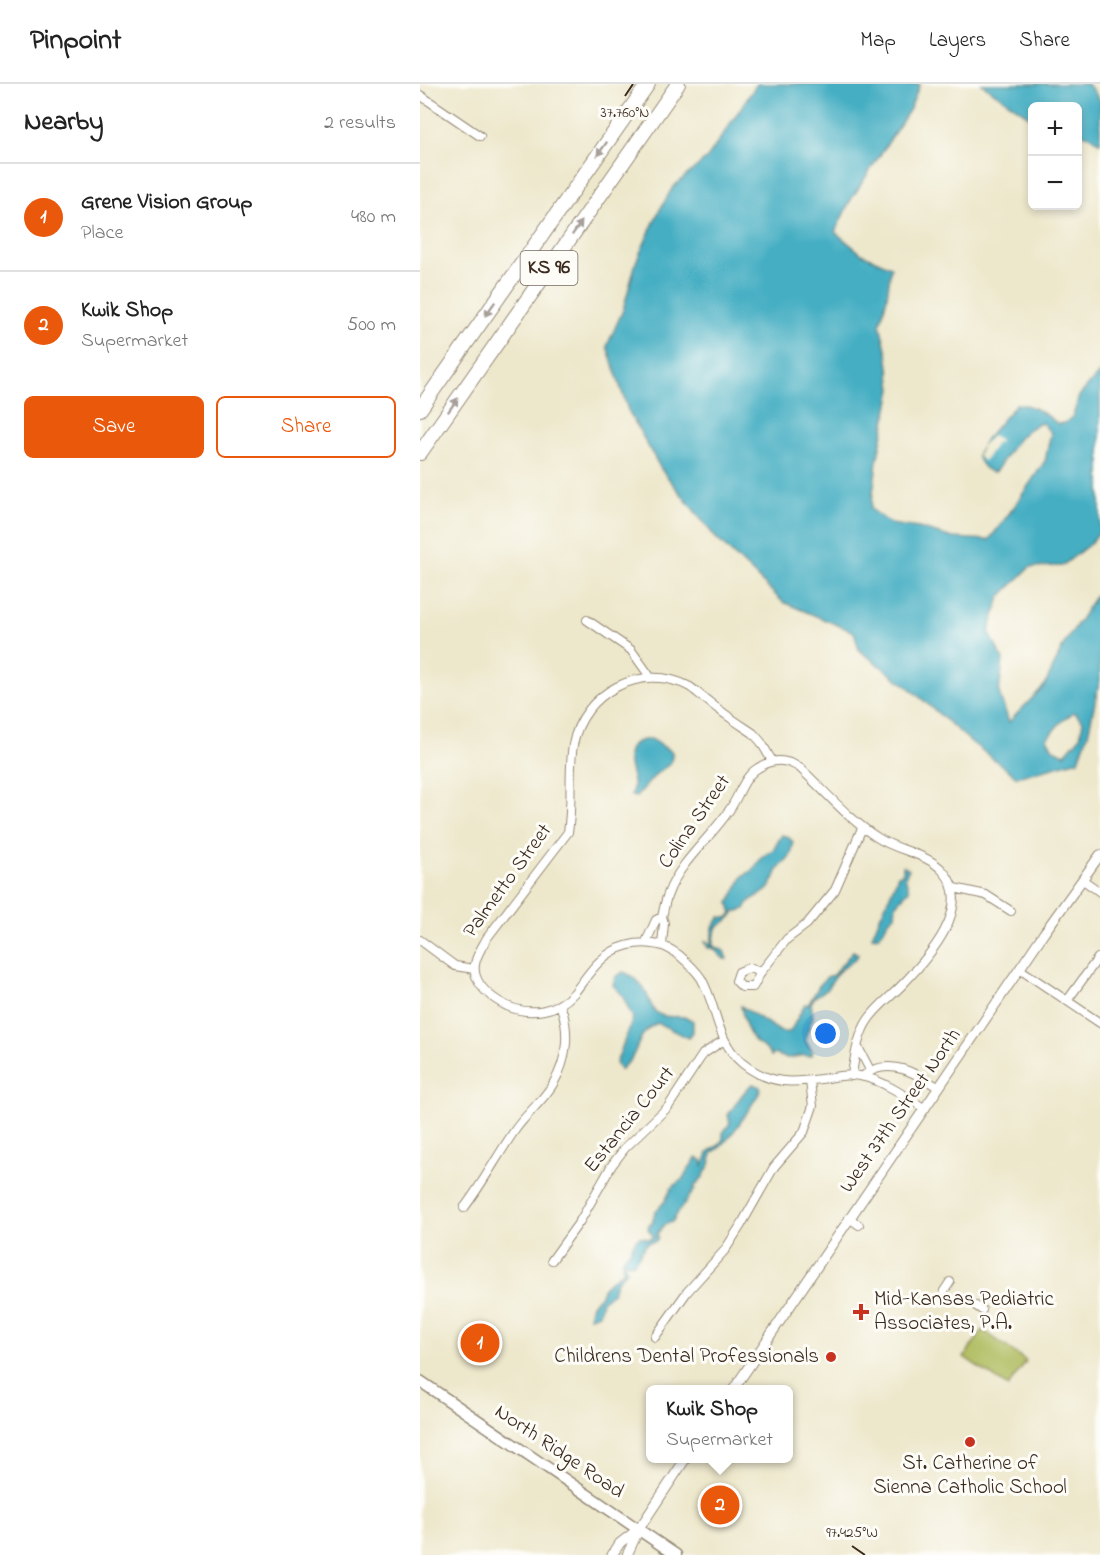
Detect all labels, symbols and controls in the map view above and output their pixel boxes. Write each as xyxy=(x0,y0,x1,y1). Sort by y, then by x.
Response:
text: Pinpoint xyxy=(30,21,121,62)
text: Map xyxy=(860,26,896,56)
text: Layers xyxy=(929,26,986,56)
text: Share xyxy=(1019,26,1070,56)
text: 37.760°N xyxy=(601,102,649,124)
map controls xyxy=(1028,102,1082,210)
button: + xyxy=(1028,102,1082,156)
text: Nearby xyxy=(24,104,103,142)
text: 2 results xyxy=(324,109,396,138)
one-way arrow xyxy=(597,141,608,157)
button: − xyxy=(1028,156,1082,210)
text: Grene Vision Group xyxy=(81,187,253,219)
text: 1 xyxy=(40,203,47,232)
text: 480 m xyxy=(351,203,396,232)
text: Place xyxy=(81,219,123,248)
one-way arrow xyxy=(571,221,583,237)
road number: KS 96 xyxy=(520,251,578,285)
text: Kwik Shop xyxy=(81,295,173,327)
one-way arrow xyxy=(484,300,496,316)
text: 2 xyxy=(39,311,48,340)
text: 500 m xyxy=(347,311,396,340)
text: Supermarket xyxy=(81,327,188,356)
button: Save xyxy=(24,396,204,458)
button: Share xyxy=(216,396,396,458)
one-way arrow xyxy=(447,398,459,414)
street label: Colina Street xyxy=(651,769,739,875)
street label: Palmetto Street xyxy=(456,818,560,944)
your location xyxy=(811,1019,840,1048)
street label: West 37th Street North xyxy=(833,1022,969,1200)
street label: Estancia Court xyxy=(577,1060,683,1180)
place label: Mid-Kansas Pediatric Associates, P.A. xyxy=(874,1285,1055,1339)
marker: Mid-Kansas Pediatric Associates, P.A. xyxy=(852,1303,870,1321)
pin: 1 xyxy=(460,1320,500,1366)
place label: Childrens Dental Professionals xyxy=(554,1342,819,1372)
marker: Childrens Dental Professionals xyxy=(824,1350,838,1364)
popup xyxy=(646,1385,793,1463)
text: Kwik Shop xyxy=(666,1394,758,1426)
street label: North Ridge Road xyxy=(487,1397,630,1508)
text: Supermarket xyxy=(666,1426,773,1455)
marker: St. Catherine of Sienna Catholic School xyxy=(963,1435,977,1449)
place label: St. Catherine of Sienna Catholic School xyxy=(873,1449,1067,1503)
pin: 2 xyxy=(700,1482,740,1528)
text: 97.425°W xyxy=(826,1522,878,1544)

